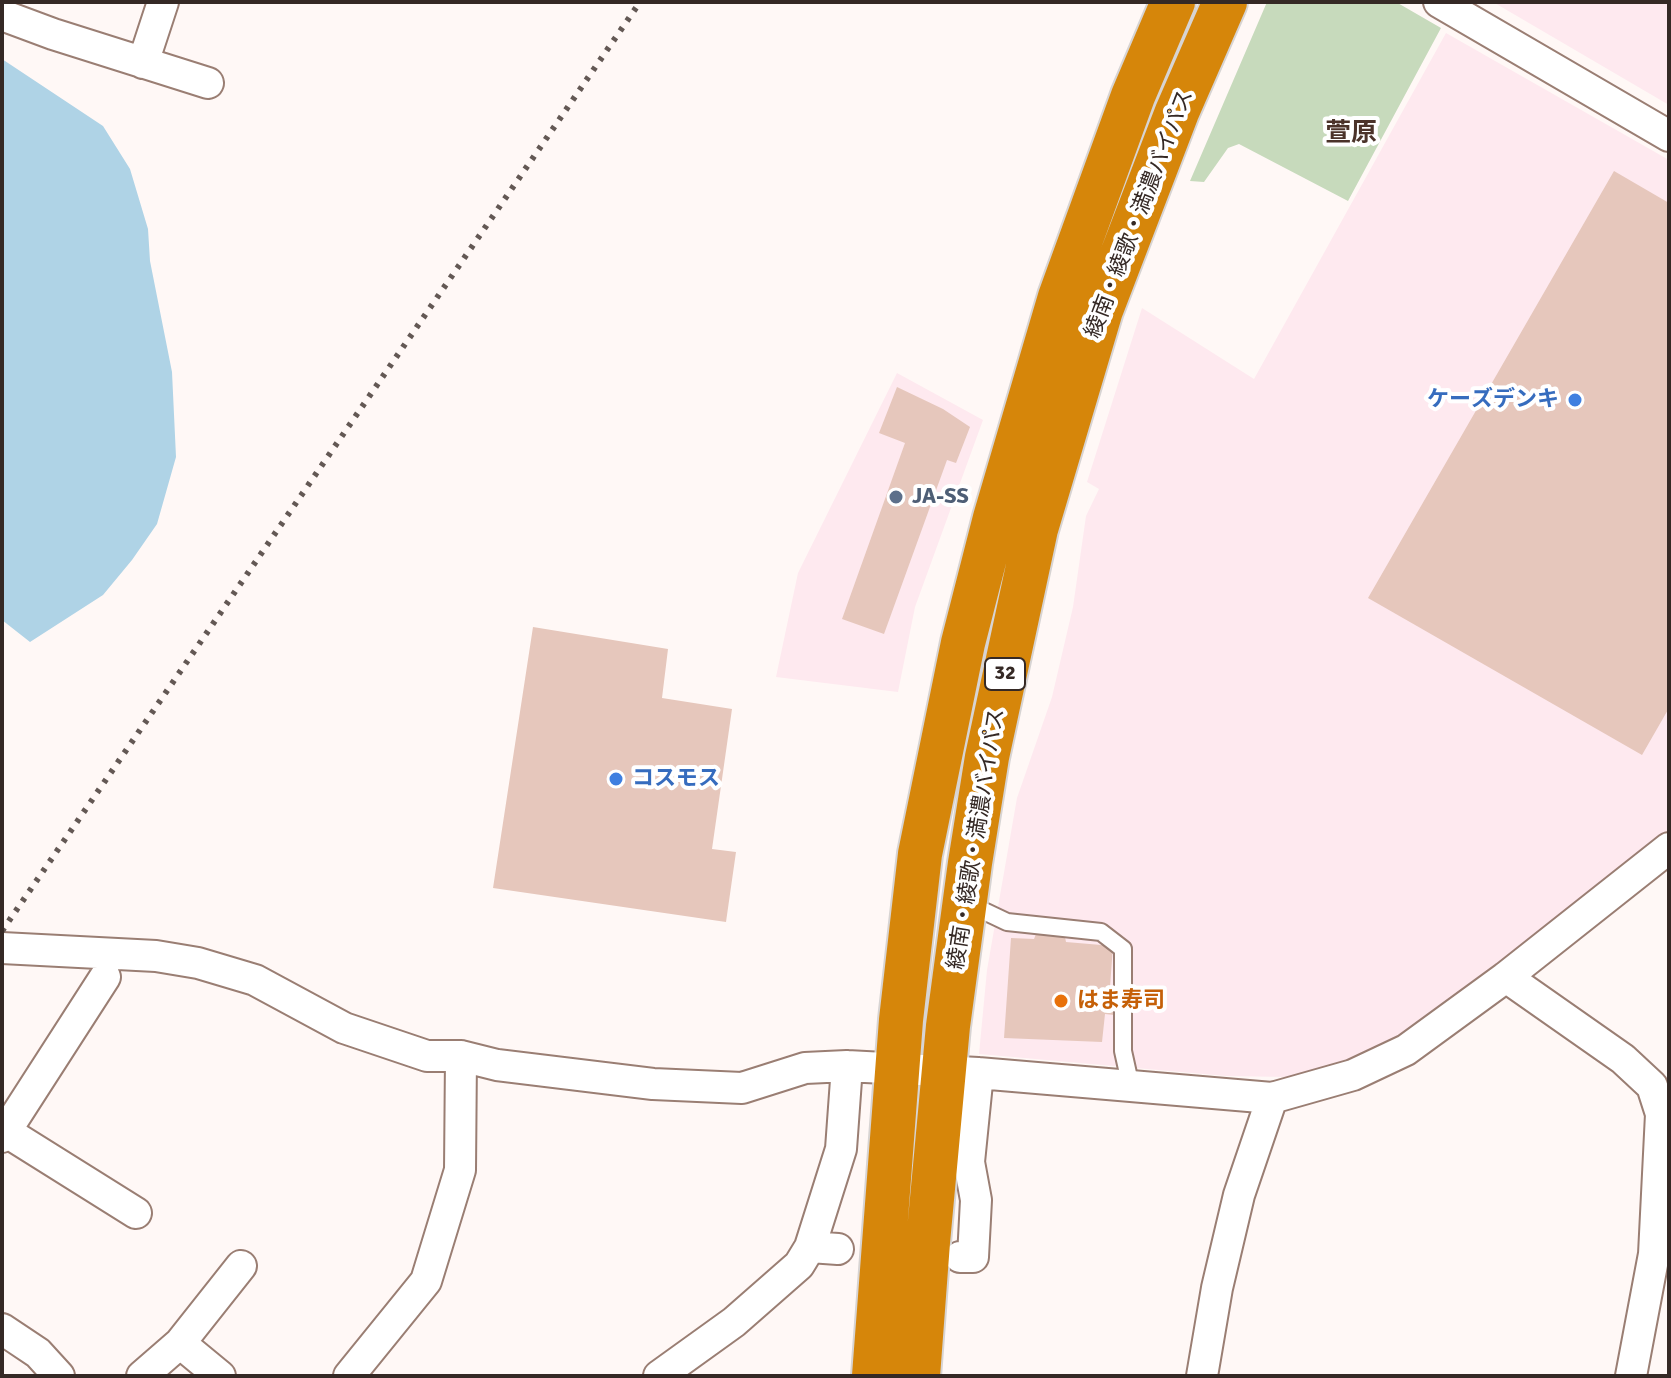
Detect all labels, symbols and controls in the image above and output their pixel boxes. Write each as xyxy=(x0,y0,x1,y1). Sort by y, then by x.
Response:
street label: 綾南・綾歌・満濃バイパス xyxy=(1080,86,1200,342)
district label: 萱原 xyxy=(1325,118,1377,150)
place label: ケーズデンキ xyxy=(1427,387,1559,413)
marker: ケーズデンキ xyxy=(1566,391,1584,409)
place label: JA-SS xyxy=(912,484,969,510)
marker: JA-SS xyxy=(887,488,905,506)
road number: 32 xyxy=(985,658,1025,690)
street label: 綾南・綾歌・満濃バイパス xyxy=(943,707,1011,971)
place label: コスモス xyxy=(632,766,720,792)
marker: コスモス xyxy=(607,770,625,788)
place label: はま寿司 xyxy=(1077,988,1165,1014)
marker: はま寿司 xyxy=(1052,992,1070,1010)

